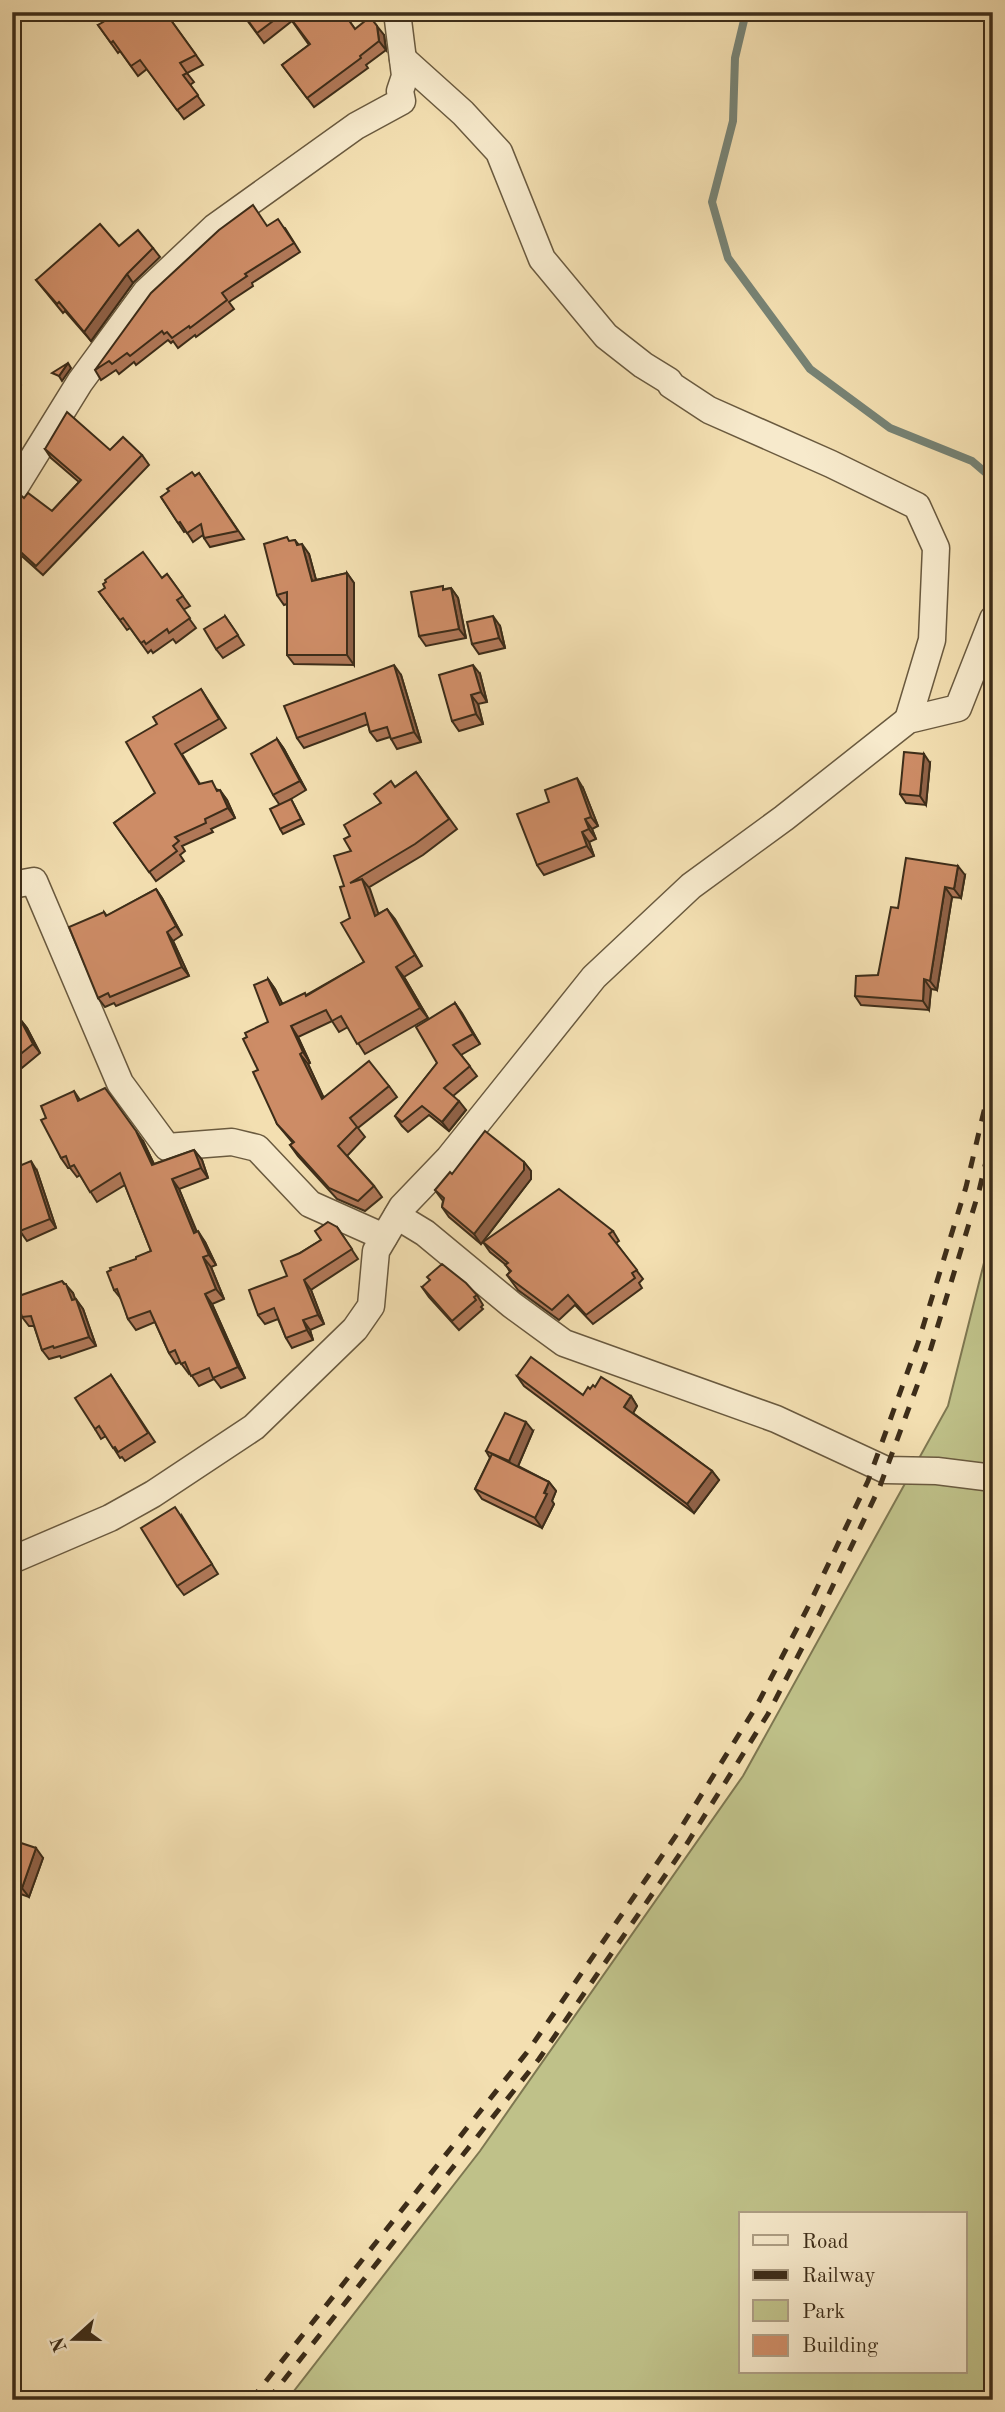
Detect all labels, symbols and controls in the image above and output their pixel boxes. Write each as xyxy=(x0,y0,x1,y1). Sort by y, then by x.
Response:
legend xyxy=(739,2212,967,2374)
text: Road xyxy=(802,2232,849,2253)
text: Railway xyxy=(802,2266,876,2287)
text: Park xyxy=(802,2302,845,2323)
north arrow xyxy=(38,2304,108,2374)
text: N xyxy=(49,2334,72,2354)
text: Building xyxy=(802,2336,879,2357)

